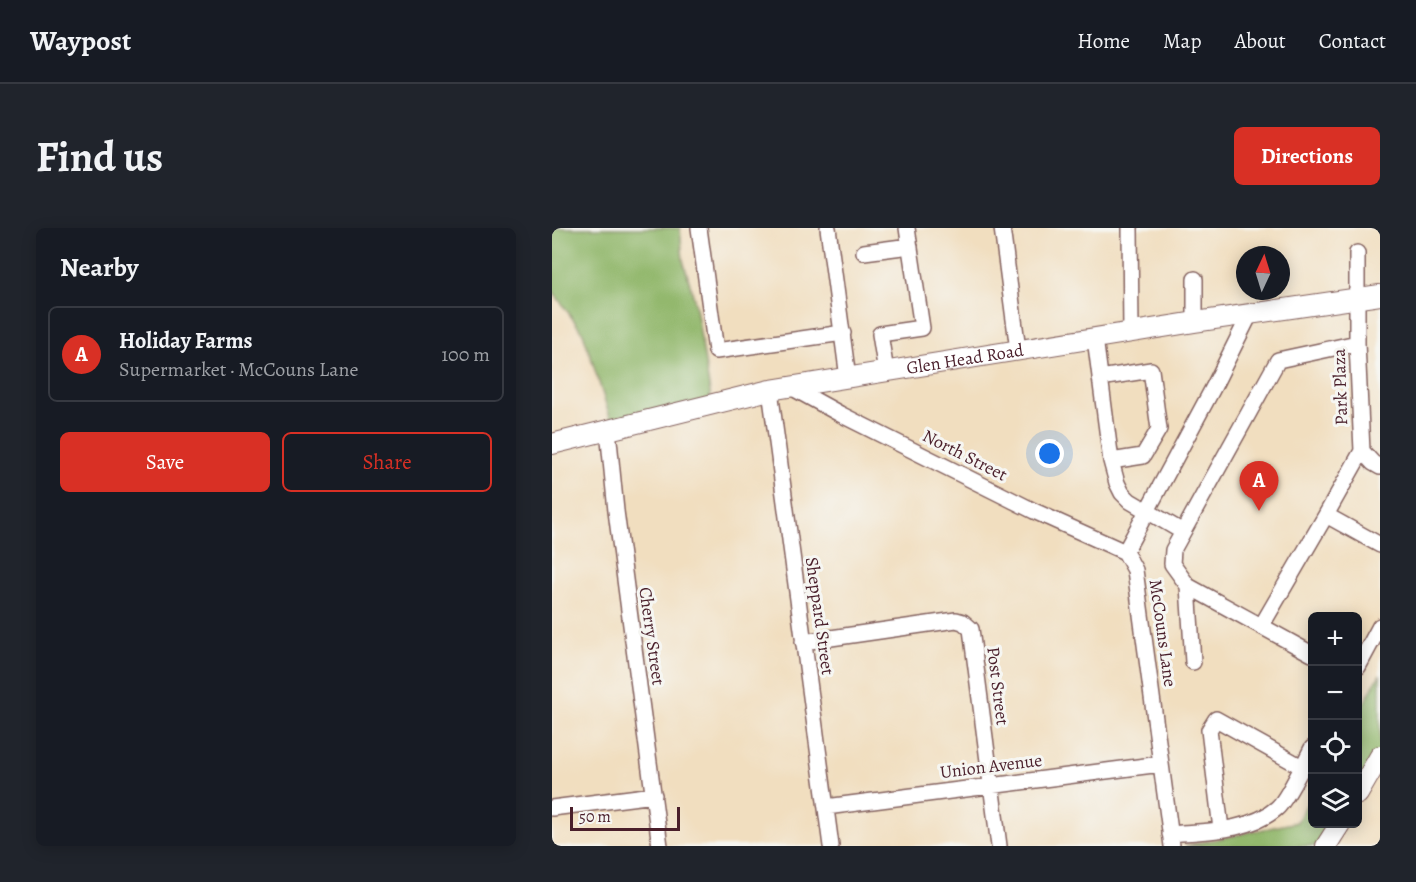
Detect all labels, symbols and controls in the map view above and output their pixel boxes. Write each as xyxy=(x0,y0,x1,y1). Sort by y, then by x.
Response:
text: Waypost xyxy=(30,22,131,60)
text: Home xyxy=(1077,27,1130,55)
text: Map xyxy=(1163,27,1201,55)
text: About xyxy=(1234,27,1286,55)
text: Contact xyxy=(1319,27,1386,55)
button: Directions xyxy=(1234,127,1380,185)
text: Find us xyxy=(36,128,163,185)
north arrow xyxy=(1236,246,1290,300)
text: Nearby xyxy=(60,250,139,285)
text: Holiday Farms xyxy=(119,326,253,356)
street label: Glen Head Road xyxy=(905,338,1026,380)
text: A xyxy=(75,341,88,368)
text: 100 m xyxy=(441,341,490,368)
street label: Park Plaza xyxy=(1327,348,1353,426)
text: Supermarket · McCouns Lane xyxy=(119,356,358,383)
street label: North Street xyxy=(919,423,1011,487)
button: Save xyxy=(60,432,270,492)
button: Share xyxy=(282,432,492,492)
your location xyxy=(1035,439,1064,468)
pin: A xyxy=(1240,462,1278,511)
street label: Sheppard Street xyxy=(800,556,840,676)
street label: McCouns Lane xyxy=(1144,578,1182,688)
street label: Cherry Street xyxy=(633,585,671,687)
map controls xyxy=(1308,612,1362,828)
button: + xyxy=(1308,612,1362,666)
street label: Post Street xyxy=(981,645,1015,727)
button: − xyxy=(1308,666,1362,720)
button: locate xyxy=(1308,720,1362,774)
street label: Union Avenue xyxy=(938,748,1044,784)
button: layers xyxy=(1308,774,1362,828)
scale bar xyxy=(570,804,680,832)
text: 50 m xyxy=(579,806,611,828)

